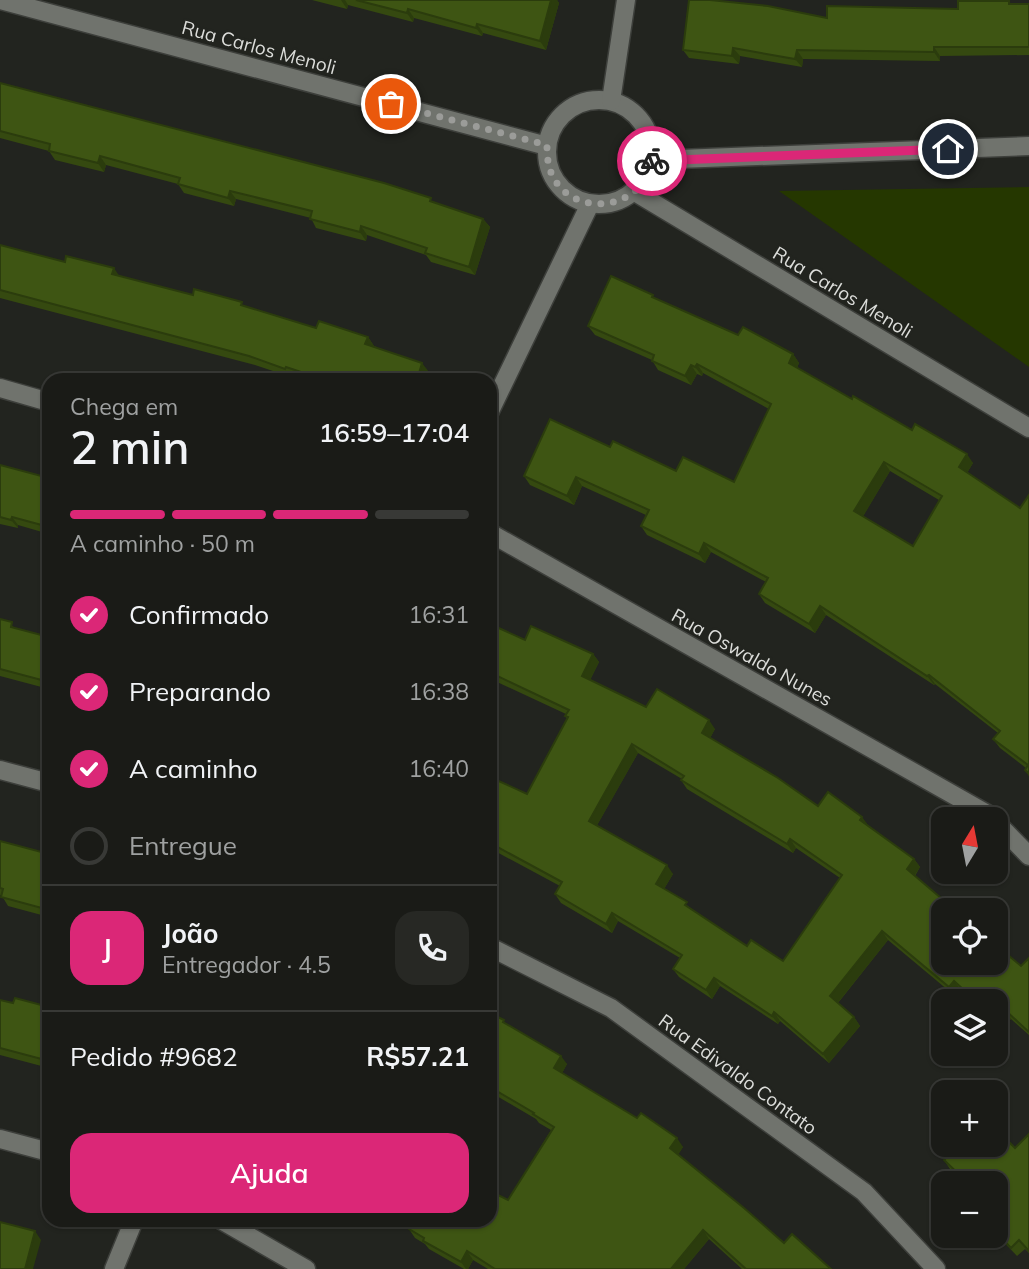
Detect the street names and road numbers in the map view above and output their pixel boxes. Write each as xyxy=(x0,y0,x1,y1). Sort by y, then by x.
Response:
street label: Rua Carlos Menoli xyxy=(179,15,339,79)
street label: Rua Carlos Menoli xyxy=(769,241,917,343)
street label: Rua Oswaldo Nunes xyxy=(668,603,836,711)
street label: Rua Edivaldo Contato xyxy=(654,1008,822,1140)

